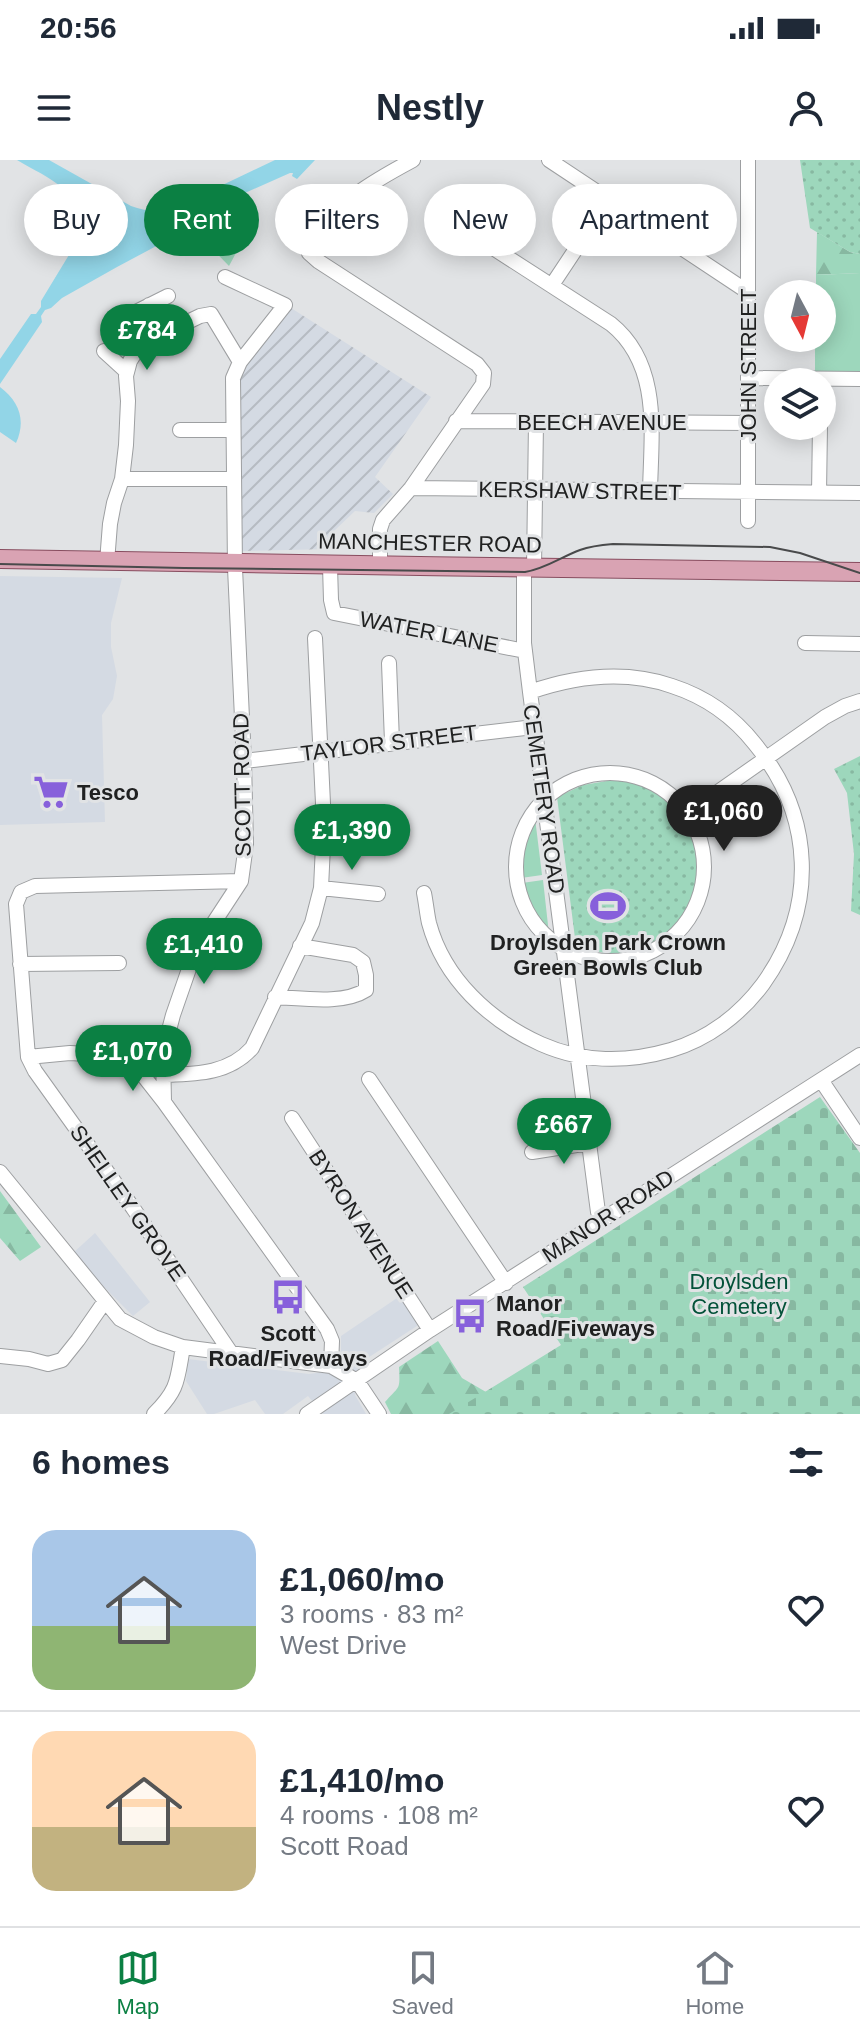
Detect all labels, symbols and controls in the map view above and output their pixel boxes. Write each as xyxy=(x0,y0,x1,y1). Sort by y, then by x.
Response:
text: 20:56 xyxy=(40,11,117,44)
icon: menu xyxy=(32,86,76,130)
icon: person xyxy=(784,86,828,130)
text: Nestly xyxy=(376,87,484,128)
chip: Buy xyxy=(24,184,128,256)
chip: Rent xyxy=(144,184,259,256)
chip: Filters xyxy=(275,184,408,256)
chip: New xyxy=(424,184,536,256)
chip: Apartment xyxy=(552,184,737,256)
north arrow xyxy=(764,280,836,352)
map controls xyxy=(764,280,836,440)
street label: JOHN STREET xyxy=(736,289,761,441)
pin: £784 xyxy=(100,304,194,372)
text: £784 xyxy=(118,315,176,345)
button: layers xyxy=(764,368,836,440)
street label: BEECH AVENUE xyxy=(517,410,687,435)
street label: KERSHAW STREET xyxy=(478,477,682,505)
street label: MANCHESTER ROAD xyxy=(318,529,542,557)
street label: WATER LANE xyxy=(358,606,500,658)
street label: CEMETERY ROAD xyxy=(518,703,570,895)
street label: SCOTT ROAD xyxy=(228,713,256,857)
street label: TAYLOR STREET xyxy=(299,720,479,766)
supermarket icon: Tesco xyxy=(32,773,70,811)
place label: Tesco xyxy=(77,780,139,805)
pin: £1,060 xyxy=(659,785,789,853)
text: £1,060 xyxy=(684,796,764,826)
pin: £1,390 xyxy=(287,804,417,872)
text: £1,390 xyxy=(312,815,392,845)
sports icon: Droylsden Park Crown Green Bowls Club xyxy=(589,887,627,925)
pin: £1,410 xyxy=(139,918,269,986)
text: £1,410 xyxy=(164,929,244,959)
place label: Droylsden Park Crown Green Bowls Club xyxy=(490,930,726,980)
pin: £1,070 xyxy=(68,1025,198,1093)
text: £1,070 xyxy=(93,1036,173,1066)
pin: £667 xyxy=(517,1098,611,1166)
text: £667 xyxy=(535,1109,593,1139)
street label: SHELLEY GROVE xyxy=(65,1120,191,1286)
street label: BYRON AVENUE xyxy=(304,1145,418,1303)
street label: MANOR ROAD xyxy=(538,1164,678,1268)
park label: Droylsden Cemetery xyxy=(689,1269,789,1319)
bus stop icon: Scott Road/Fiveways xyxy=(269,1278,307,1316)
place label: Manor Road/Fiveways xyxy=(496,1291,655,1341)
bus stop icon: Manor Road/Fiveways xyxy=(451,1297,489,1335)
place label: Scott Road/Fiveways xyxy=(209,1321,367,1371)
icon: filters xyxy=(784,1440,828,1484)
text: 6 homes xyxy=(32,1443,170,1481)
text: £1,060/mo xyxy=(280,1560,444,1598)
icon: home xyxy=(96,1562,192,1658)
icon: heart xyxy=(784,1588,828,1632)
text: 3 rooms · 83 m² xyxy=(280,1599,464,1629)
text: West Drive xyxy=(280,1630,407,1660)
text: £1,410/mo xyxy=(280,1761,444,1799)
icon: home xyxy=(96,1763,192,1859)
icon: heart xyxy=(784,1789,828,1833)
text: 4 rooms · 108 m² xyxy=(280,1800,478,1830)
text: Scott Road xyxy=(280,1831,409,1861)
tab: Map xyxy=(116,1946,160,2020)
tab: Saved xyxy=(391,1946,454,2020)
tab: Home xyxy=(685,1946,744,2020)

